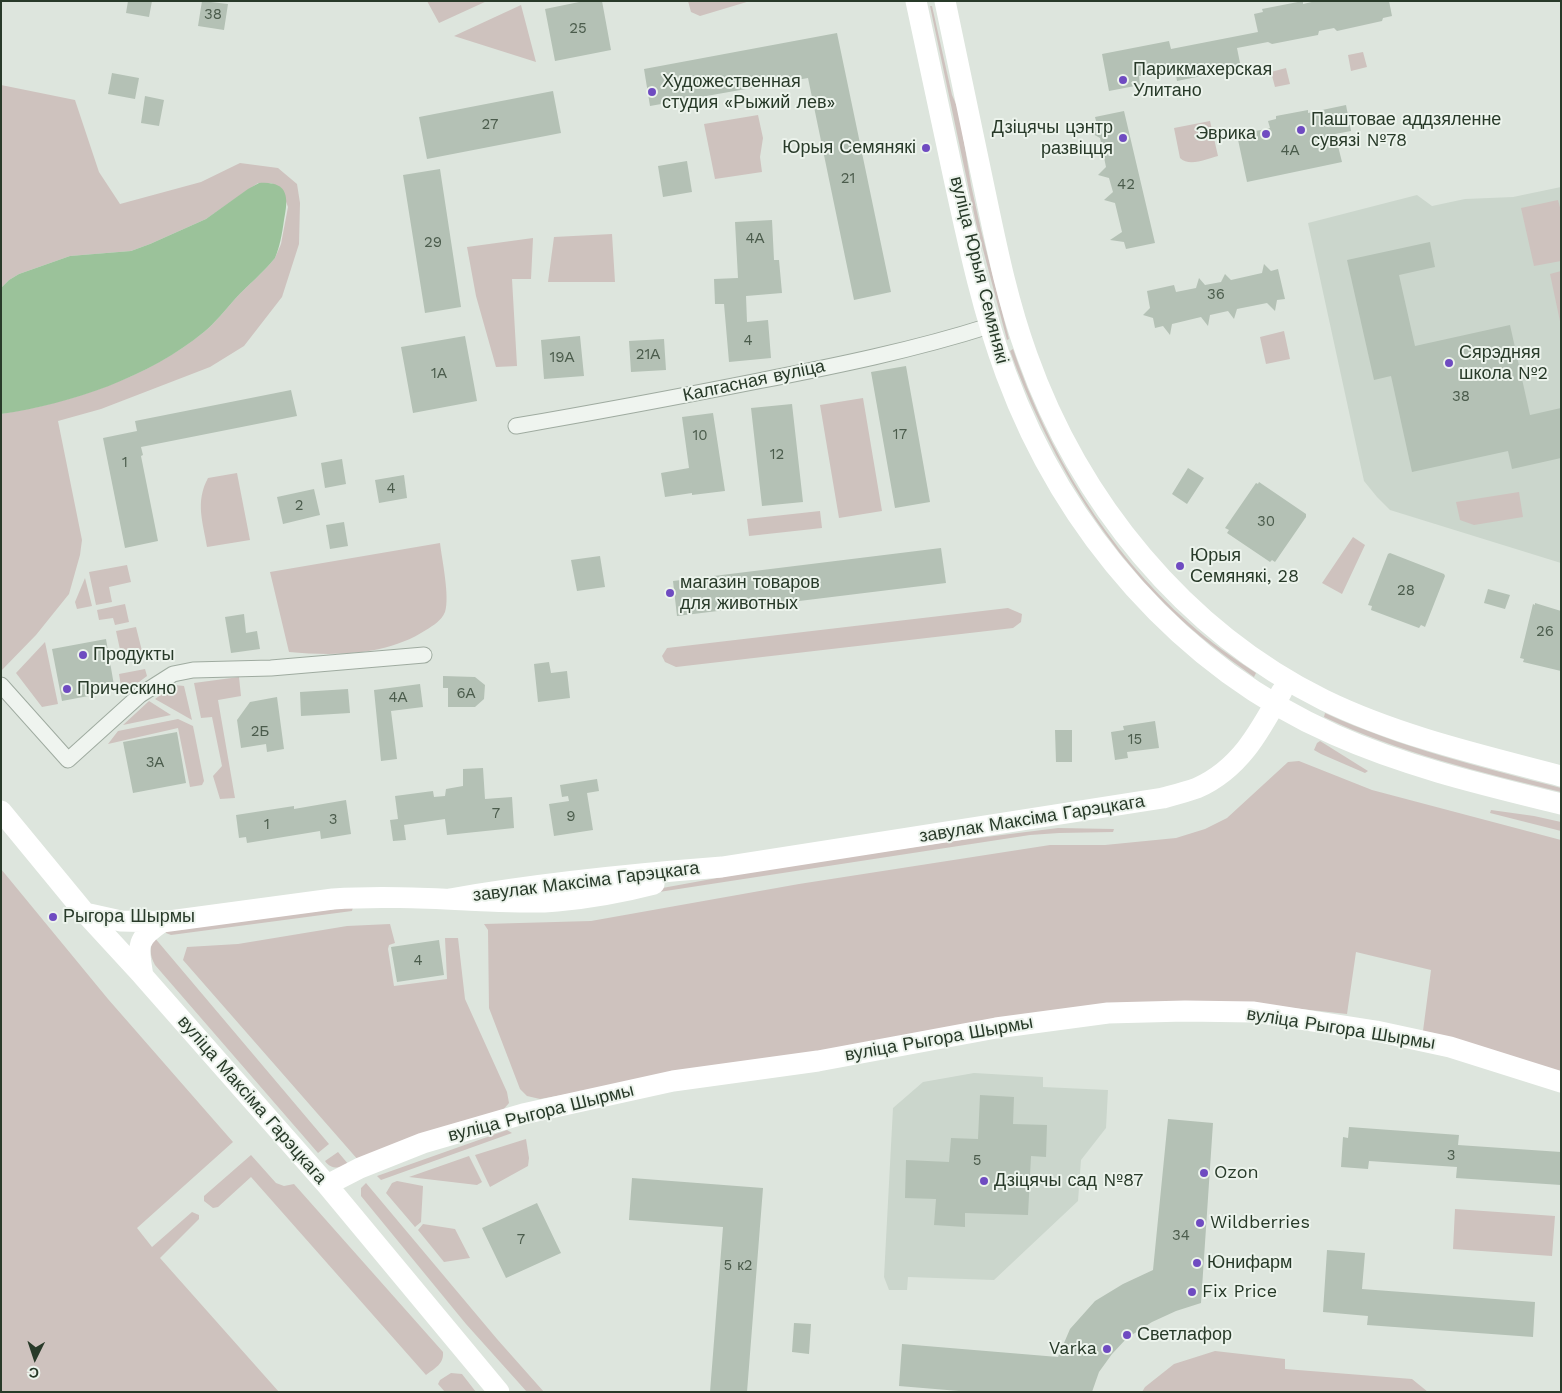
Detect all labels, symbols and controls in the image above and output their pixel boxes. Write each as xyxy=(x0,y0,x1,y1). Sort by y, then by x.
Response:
house number: 38 xyxy=(204,6,222,24)
house number: 25 xyxy=(569,20,587,38)
place label: Парикмахерская Улитано xyxy=(1133,59,1272,102)
place label: Художественная студия «Рыжий лев» xyxy=(662,71,835,114)
marker: Парикмахерская Улитано xyxy=(1117,74,1129,86)
marker: Художественная студия «Рыжий лев» xyxy=(646,86,658,98)
place label: Паштовае аддзяленне сувязі №78 xyxy=(1311,109,1501,152)
house number: 27 xyxy=(482,116,498,134)
place label: Дзіцячы цэнтр развіцця xyxy=(992,117,1113,160)
place label: Эврика xyxy=(1195,123,1256,145)
marker: Паштовае аддзяленне сувязі №78 xyxy=(1295,124,1307,136)
marker: Эврика xyxy=(1260,128,1272,140)
marker: Дзіцячы цэнтр развіцця xyxy=(1117,132,1129,144)
place label: Юрыя Семянякі xyxy=(782,137,916,159)
marker: Юрыя Семянякі xyxy=(920,142,932,154)
house number: 4А xyxy=(1280,142,1300,160)
house number: 21 xyxy=(841,170,855,188)
street label: вуліца Юрыя Семянякі xyxy=(945,174,1013,366)
house number: 42 xyxy=(1117,176,1135,194)
house number: 4А xyxy=(745,230,765,248)
house number: 29 xyxy=(424,234,442,252)
house number: 36 xyxy=(1207,286,1225,304)
house number: 4 xyxy=(743,332,753,350)
place label: Сярэдняя школа №2 xyxy=(1459,342,1548,384)
house number: 21А xyxy=(636,346,660,364)
house number: 19А xyxy=(549,349,575,367)
street label: Калгасная вуліца xyxy=(681,355,827,407)
marker: Сярэдняя школа №2 xyxy=(1443,357,1455,369)
house number: 1А xyxy=(431,365,447,383)
house number: 38 xyxy=(1452,388,1470,406)
house number: 17 xyxy=(893,426,907,444)
house number: 10 xyxy=(692,427,708,445)
house number: 12 xyxy=(770,446,784,464)
house number: 1 xyxy=(122,454,128,472)
house number: 4 xyxy=(386,480,396,498)
house number: 2 xyxy=(295,497,303,515)
house number: 30 xyxy=(1257,513,1275,531)
place label: Юрыя Семянякі, 28 xyxy=(1190,545,1299,588)
marker: Юрыя Семянякі, 28 xyxy=(1174,560,1186,572)
place label: магазин товаров для животных xyxy=(680,572,820,614)
house number: 28 xyxy=(1397,582,1415,600)
marker: магазин товаров для животных xyxy=(664,587,676,599)
house number: 26 xyxy=(1536,623,1554,641)
place label: Продукты xyxy=(93,644,174,666)
marker: Продукты xyxy=(77,649,89,661)
place label: Прическино xyxy=(77,678,176,700)
marker: Прическино xyxy=(61,683,73,695)
house number: 6А xyxy=(456,685,476,703)
house number: 4А xyxy=(388,689,408,707)
house number: 2Б xyxy=(251,723,269,741)
house number: 15 xyxy=(1128,731,1142,749)
house number: 3А xyxy=(146,754,164,772)
street label: завулак Максіма Гарэцкага xyxy=(918,790,1146,848)
house number: 7 xyxy=(492,805,500,823)
house number: 9 xyxy=(566,808,576,826)
house number: 3 xyxy=(329,811,337,829)
house number: 1 xyxy=(264,816,270,834)
street label: завулак Максіма Гарэцкага xyxy=(471,857,701,907)
place label: Рыгора Шырмы xyxy=(63,906,195,928)
marker: Рыгора Шырмы xyxy=(47,911,59,923)
house number: 4 xyxy=(413,952,423,970)
street label: вуліца Рыгора Шырмы xyxy=(1245,1003,1437,1055)
street label: вуліца Максіма Гарэцкага xyxy=(173,1011,331,1189)
street label: вуліца Рыгора Шырмы xyxy=(843,1012,1035,1066)
street label: вуліца Рыгора Шырмы xyxy=(446,1079,636,1147)
house number: 3 xyxy=(1447,1147,1455,1165)
house number: 5 xyxy=(973,1152,981,1170)
place label: Ozon xyxy=(1214,1162,1259,1184)
marker: Ozon xyxy=(1198,1167,1210,1179)
place label: Дзіцячы сад №87 xyxy=(994,1170,1143,1192)
marker: Дзіцячы сад №87 xyxy=(978,1175,990,1187)
place label: Wildberries xyxy=(1210,1212,1310,1234)
marker: Wildberries xyxy=(1194,1217,1206,1229)
house number: 34 xyxy=(1172,1227,1190,1245)
house number: 7 xyxy=(517,1231,525,1249)
place label: Юнифарм xyxy=(1207,1252,1292,1274)
house number: 5 к2 xyxy=(723,1257,753,1275)
marker: Юнифарм xyxy=(1191,1257,1203,1269)
place label: Fix Price xyxy=(1202,1281,1277,1303)
marker: Fix Price xyxy=(1186,1286,1198,1298)
place label: Светлафор xyxy=(1137,1324,1232,1346)
marker: Светлафор xyxy=(1121,1329,1133,1341)
north arrow xyxy=(10,1333,60,1383)
place label: Varka xyxy=(1049,1338,1097,1360)
marker: Varka xyxy=(1101,1343,1113,1355)
text: С xyxy=(28,1365,40,1381)

